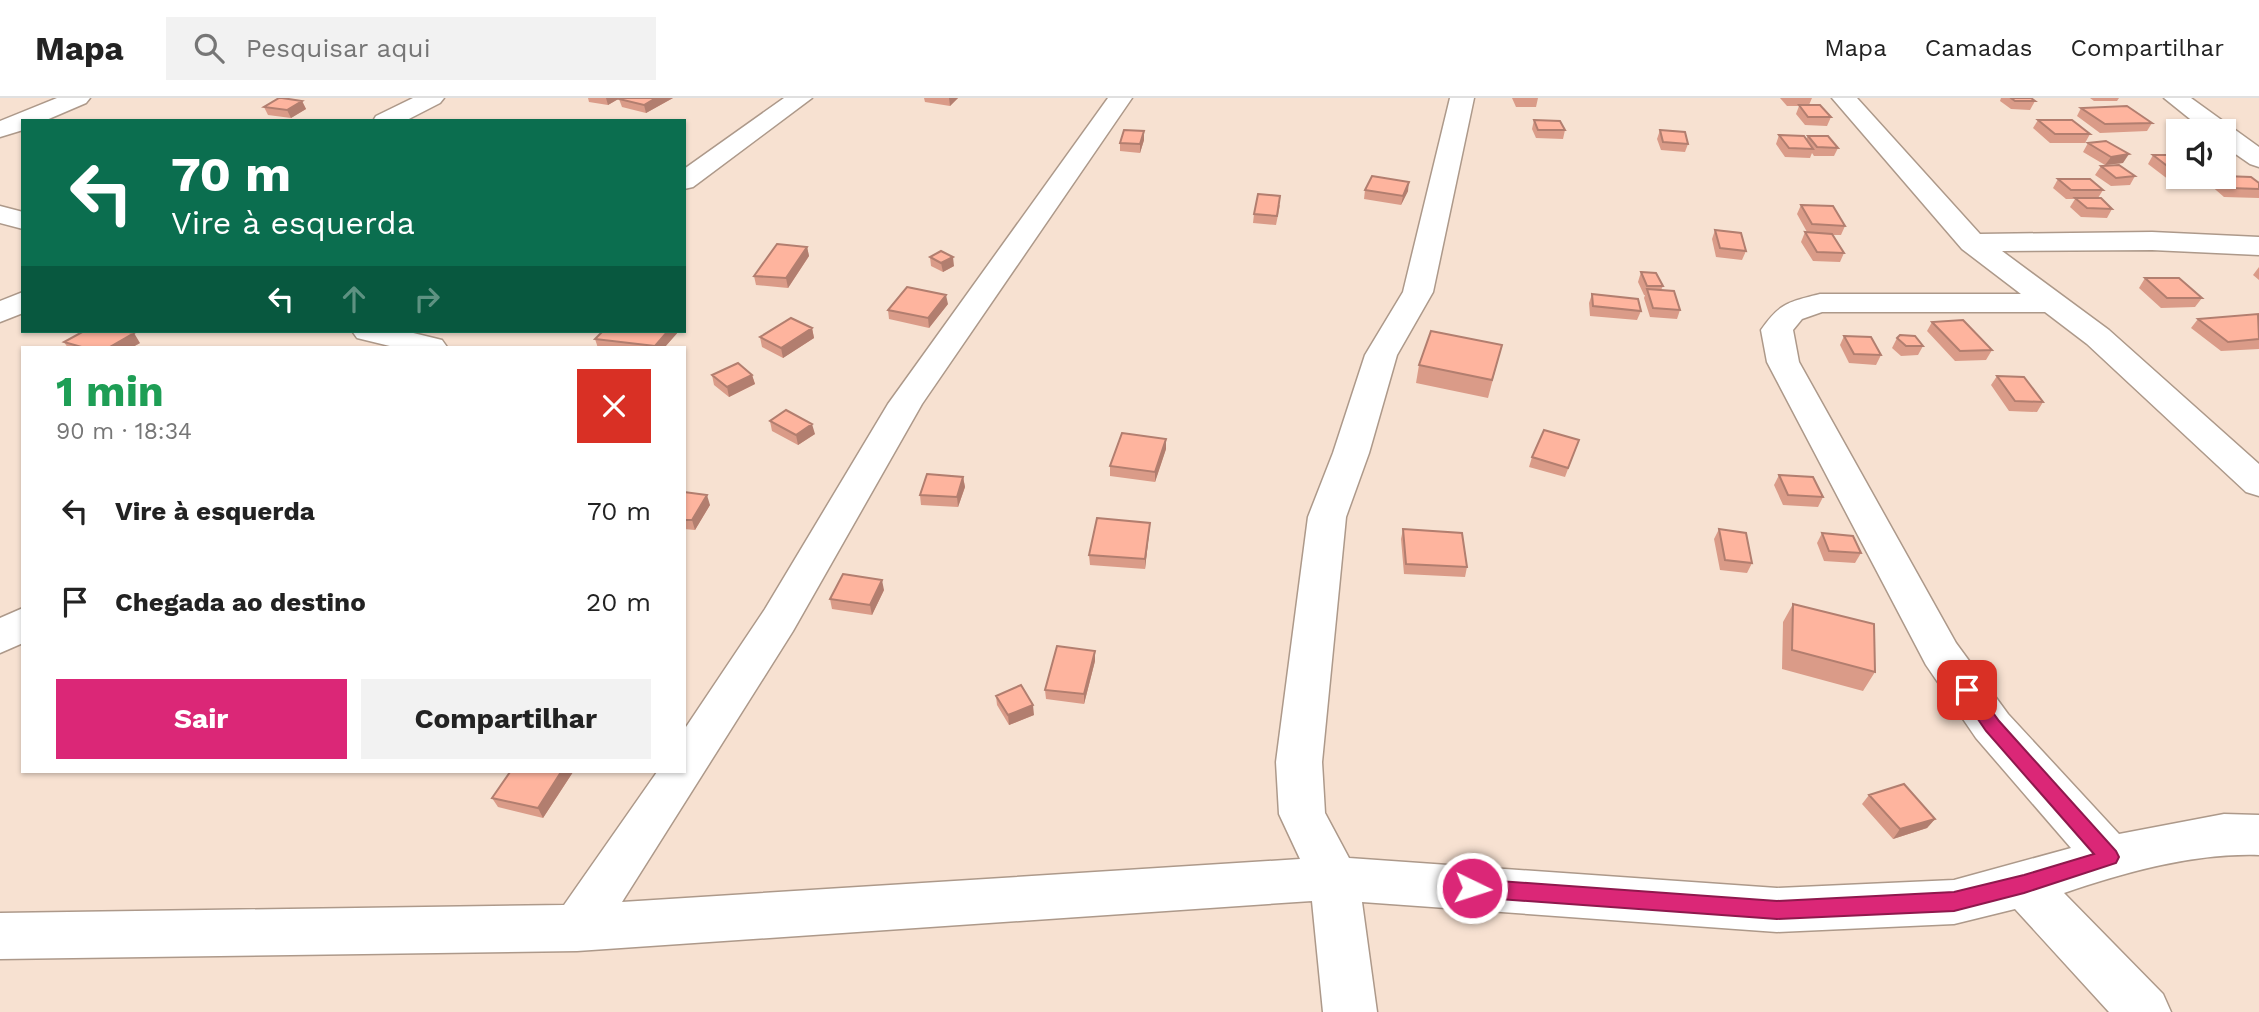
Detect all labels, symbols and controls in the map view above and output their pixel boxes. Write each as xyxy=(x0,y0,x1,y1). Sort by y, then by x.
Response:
search box xyxy=(166,17,656,80)
text: Mapa xyxy=(35,29,124,68)
icon: search xyxy=(190,29,228,67)
text: Pesquisar aqui xyxy=(246,33,431,63)
text: Mapa xyxy=(1824,34,1887,62)
text: Camadas xyxy=(1925,34,2033,62)
text: Compartilhar xyxy=(2071,34,2224,62)
map controls xyxy=(2166,119,2236,189)
button: sound xyxy=(2166,119,2236,189)
text: 70 m xyxy=(171,145,291,203)
icon: left xyxy=(56,147,147,238)
text: Vire à esquerda xyxy=(171,204,415,242)
icon: left xyxy=(262,280,300,318)
icon: ahead xyxy=(335,280,373,318)
icon: right xyxy=(408,280,446,318)
text: 1 min xyxy=(56,367,164,416)
button: close xyxy=(577,369,651,443)
text: 90 m · 18:34 xyxy=(56,418,192,445)
icon: left xyxy=(56,492,94,530)
text: Vire à esquerda xyxy=(115,496,315,526)
text: 70 m xyxy=(587,496,651,526)
icon: arrive xyxy=(56,583,94,621)
text: Chegada ao destino xyxy=(115,587,366,617)
text: 20 m xyxy=(586,587,651,617)
pin xyxy=(1937,660,1997,720)
icon: arrive xyxy=(1948,671,1986,709)
button: Sair xyxy=(56,679,347,759)
button: Compartilhar xyxy=(361,679,651,759)
position arrow xyxy=(1435,851,1509,925)

